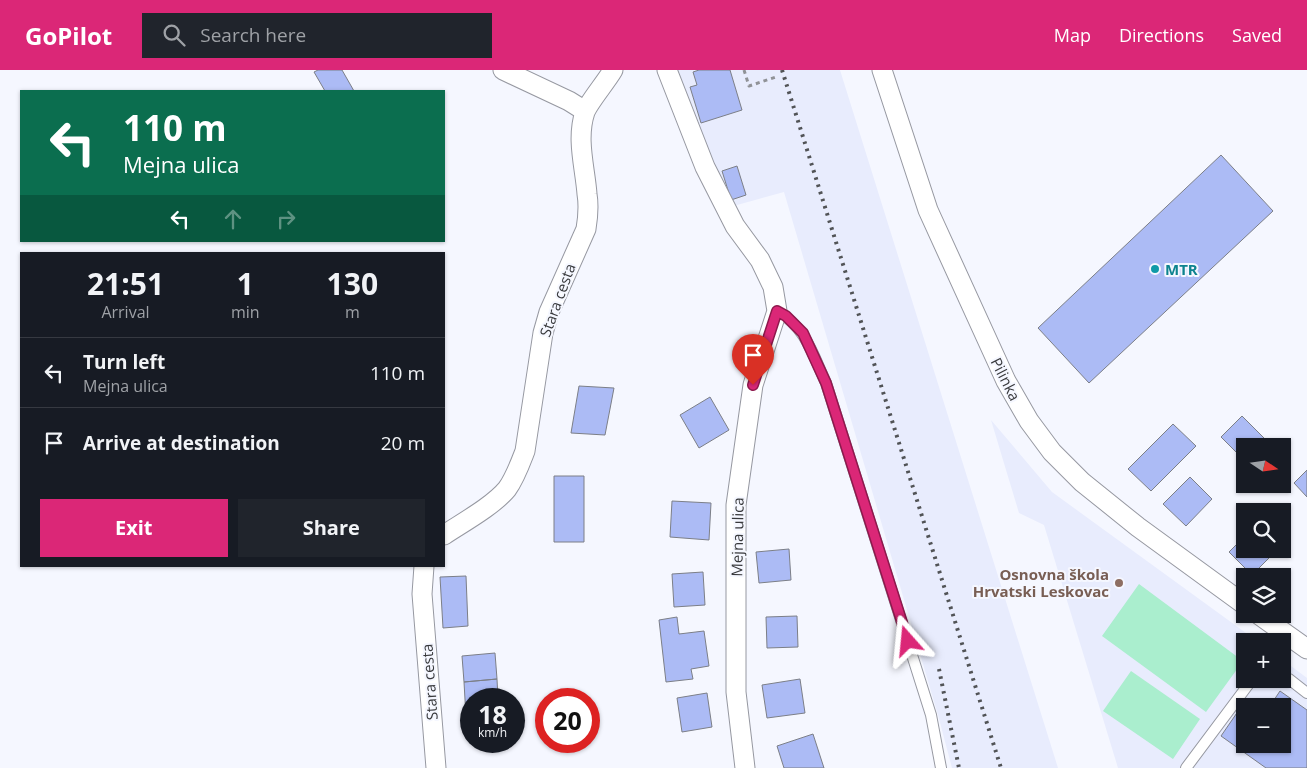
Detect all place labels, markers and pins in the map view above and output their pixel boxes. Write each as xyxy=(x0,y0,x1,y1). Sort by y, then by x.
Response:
place label: MTR xyxy=(1165,259,1198,279)
marker: MTR xyxy=(1149,263,1161,275)
pin xyxy=(732,334,774,385)
place label: Osnovna škola Hrvatski Leskovac xyxy=(973,564,1109,601)
marker: Osnovna škola Hrvatski Leskovac xyxy=(1113,577,1125,589)

